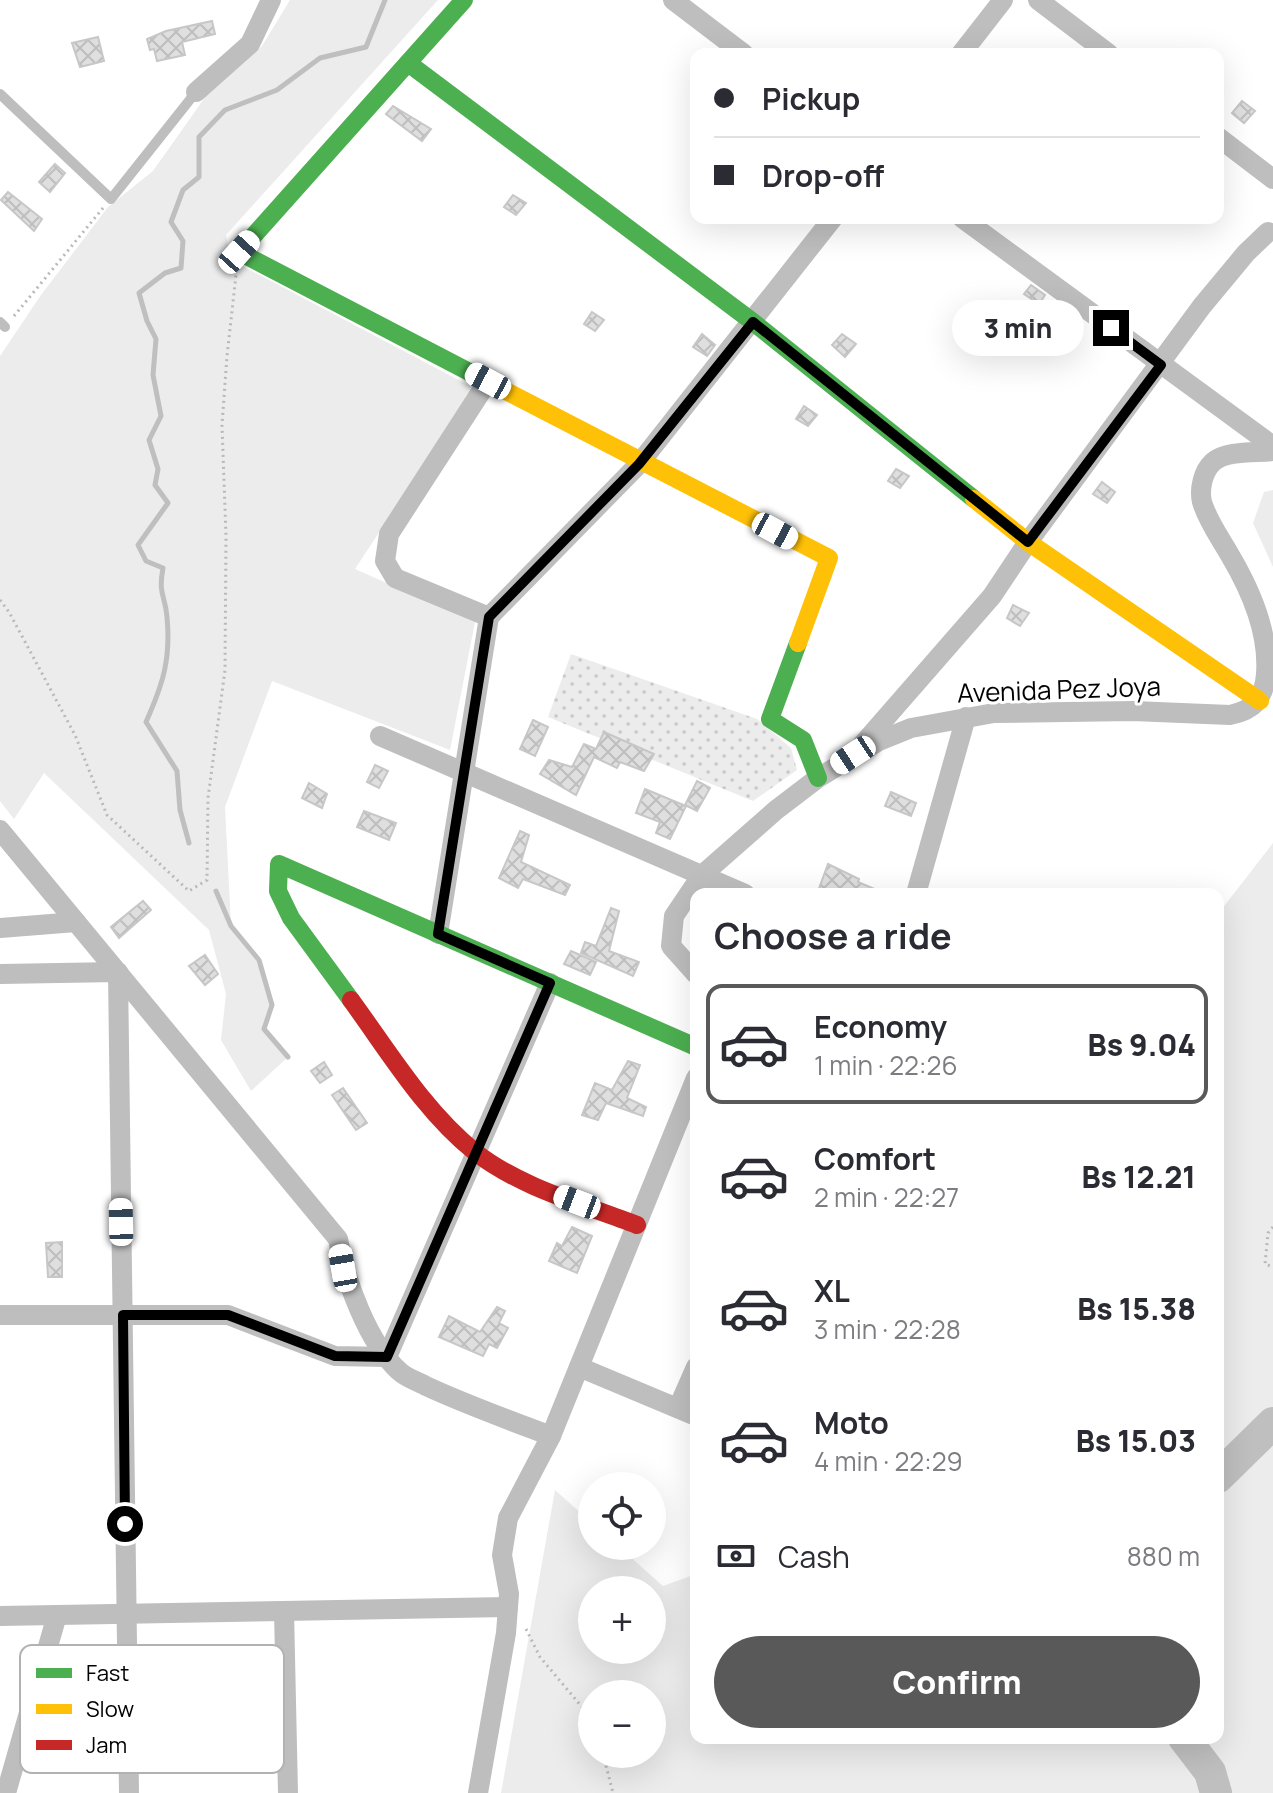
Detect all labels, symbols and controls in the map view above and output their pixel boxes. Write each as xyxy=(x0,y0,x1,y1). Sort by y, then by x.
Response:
text: Pickup xyxy=(762,78,860,119)
text: Drop-off xyxy=(762,155,884,196)
car xyxy=(214,226,264,278)
callout: 3 min xyxy=(951,300,1083,356)
text: 3 min xyxy=(984,310,1052,346)
route end xyxy=(1093,310,1129,346)
car xyxy=(461,359,515,403)
car xyxy=(748,509,802,553)
street label: Avenida Pez Joya xyxy=(956,667,1161,711)
car xyxy=(826,732,880,778)
text: Choose a ride xyxy=(714,911,952,960)
text: Economy xyxy=(814,1006,947,1047)
icon: car xyxy=(718,1008,790,1080)
text: Bs 9.04 xyxy=(1088,1024,1196,1065)
text: 1 min · 22:26 xyxy=(814,1047,958,1083)
text: Comfort xyxy=(814,1138,936,1179)
icon: car xyxy=(718,1140,790,1212)
text: Bs 12.21 xyxy=(1081,1156,1196,1197)
text: 2 min · 22:27 xyxy=(814,1179,959,1215)
car xyxy=(550,1182,604,1222)
car xyxy=(109,1198,133,1246)
car xyxy=(327,1242,359,1294)
text: XL xyxy=(814,1270,850,1311)
icon: car xyxy=(718,1272,790,1344)
text: Bs 15.38 xyxy=(1077,1288,1196,1329)
text: 3 min · 22:28 xyxy=(814,1311,961,1347)
text: Moto xyxy=(814,1402,889,1443)
icon: car xyxy=(718,1404,790,1476)
text: Bs 15.03 xyxy=(1076,1420,1196,1461)
text: 4 min · 22:29 xyxy=(814,1443,963,1479)
map controls xyxy=(578,1472,666,1768)
button: locate xyxy=(578,1472,666,1560)
route start xyxy=(107,1506,143,1542)
icon: cash xyxy=(714,1534,758,1578)
text: Cash xyxy=(778,1536,850,1577)
text: 880 m xyxy=(1127,1538,1200,1574)
button: + xyxy=(578,1576,666,1664)
button: Confirm xyxy=(714,1636,1200,1728)
legend xyxy=(20,1645,284,1773)
text: Fast xyxy=(86,1658,129,1688)
button: − xyxy=(578,1680,666,1768)
text: Slow xyxy=(86,1694,134,1724)
text: Jam xyxy=(86,1730,127,1760)

